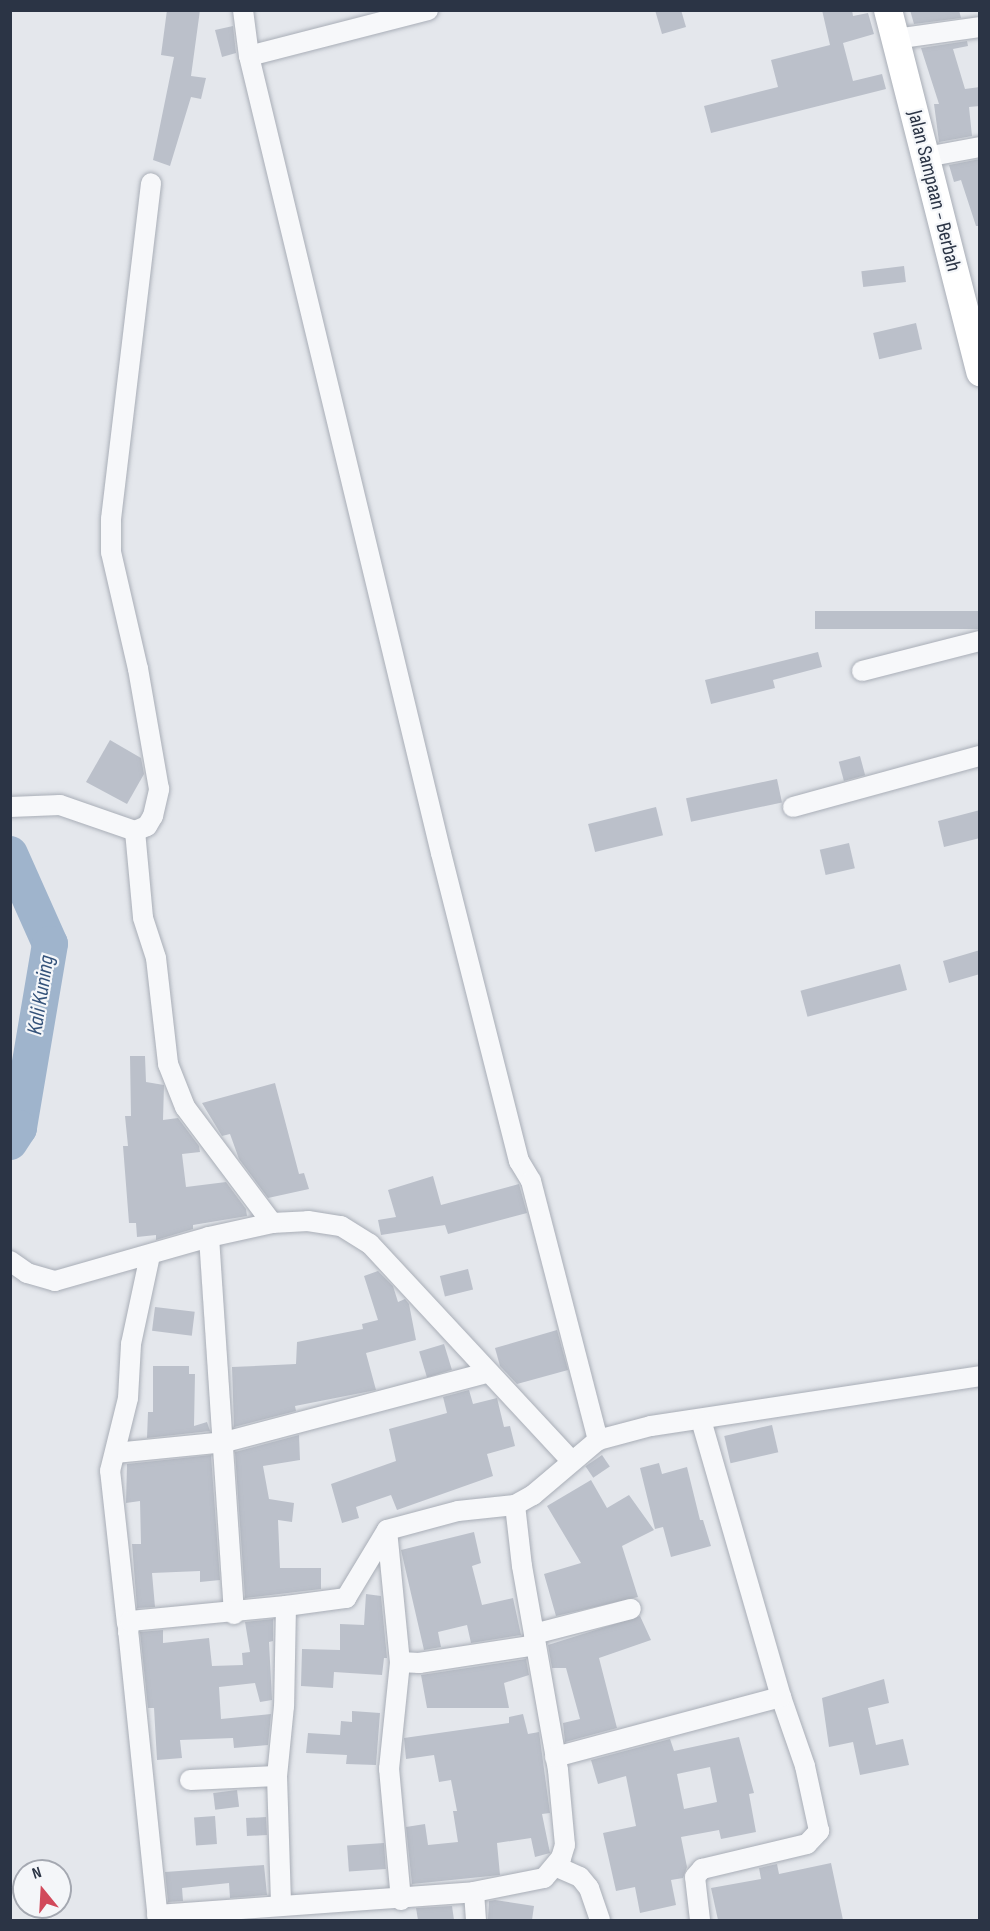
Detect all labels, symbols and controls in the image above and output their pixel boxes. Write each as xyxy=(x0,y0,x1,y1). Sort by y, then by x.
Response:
street label: Jalan Sampaan - Berbah xyxy=(902,108,966,274)
water label: Kali Kuning xyxy=(22,953,60,1037)
north arrow xyxy=(12,1859,72,1919)
text: N xyxy=(30,1863,44,1884)

